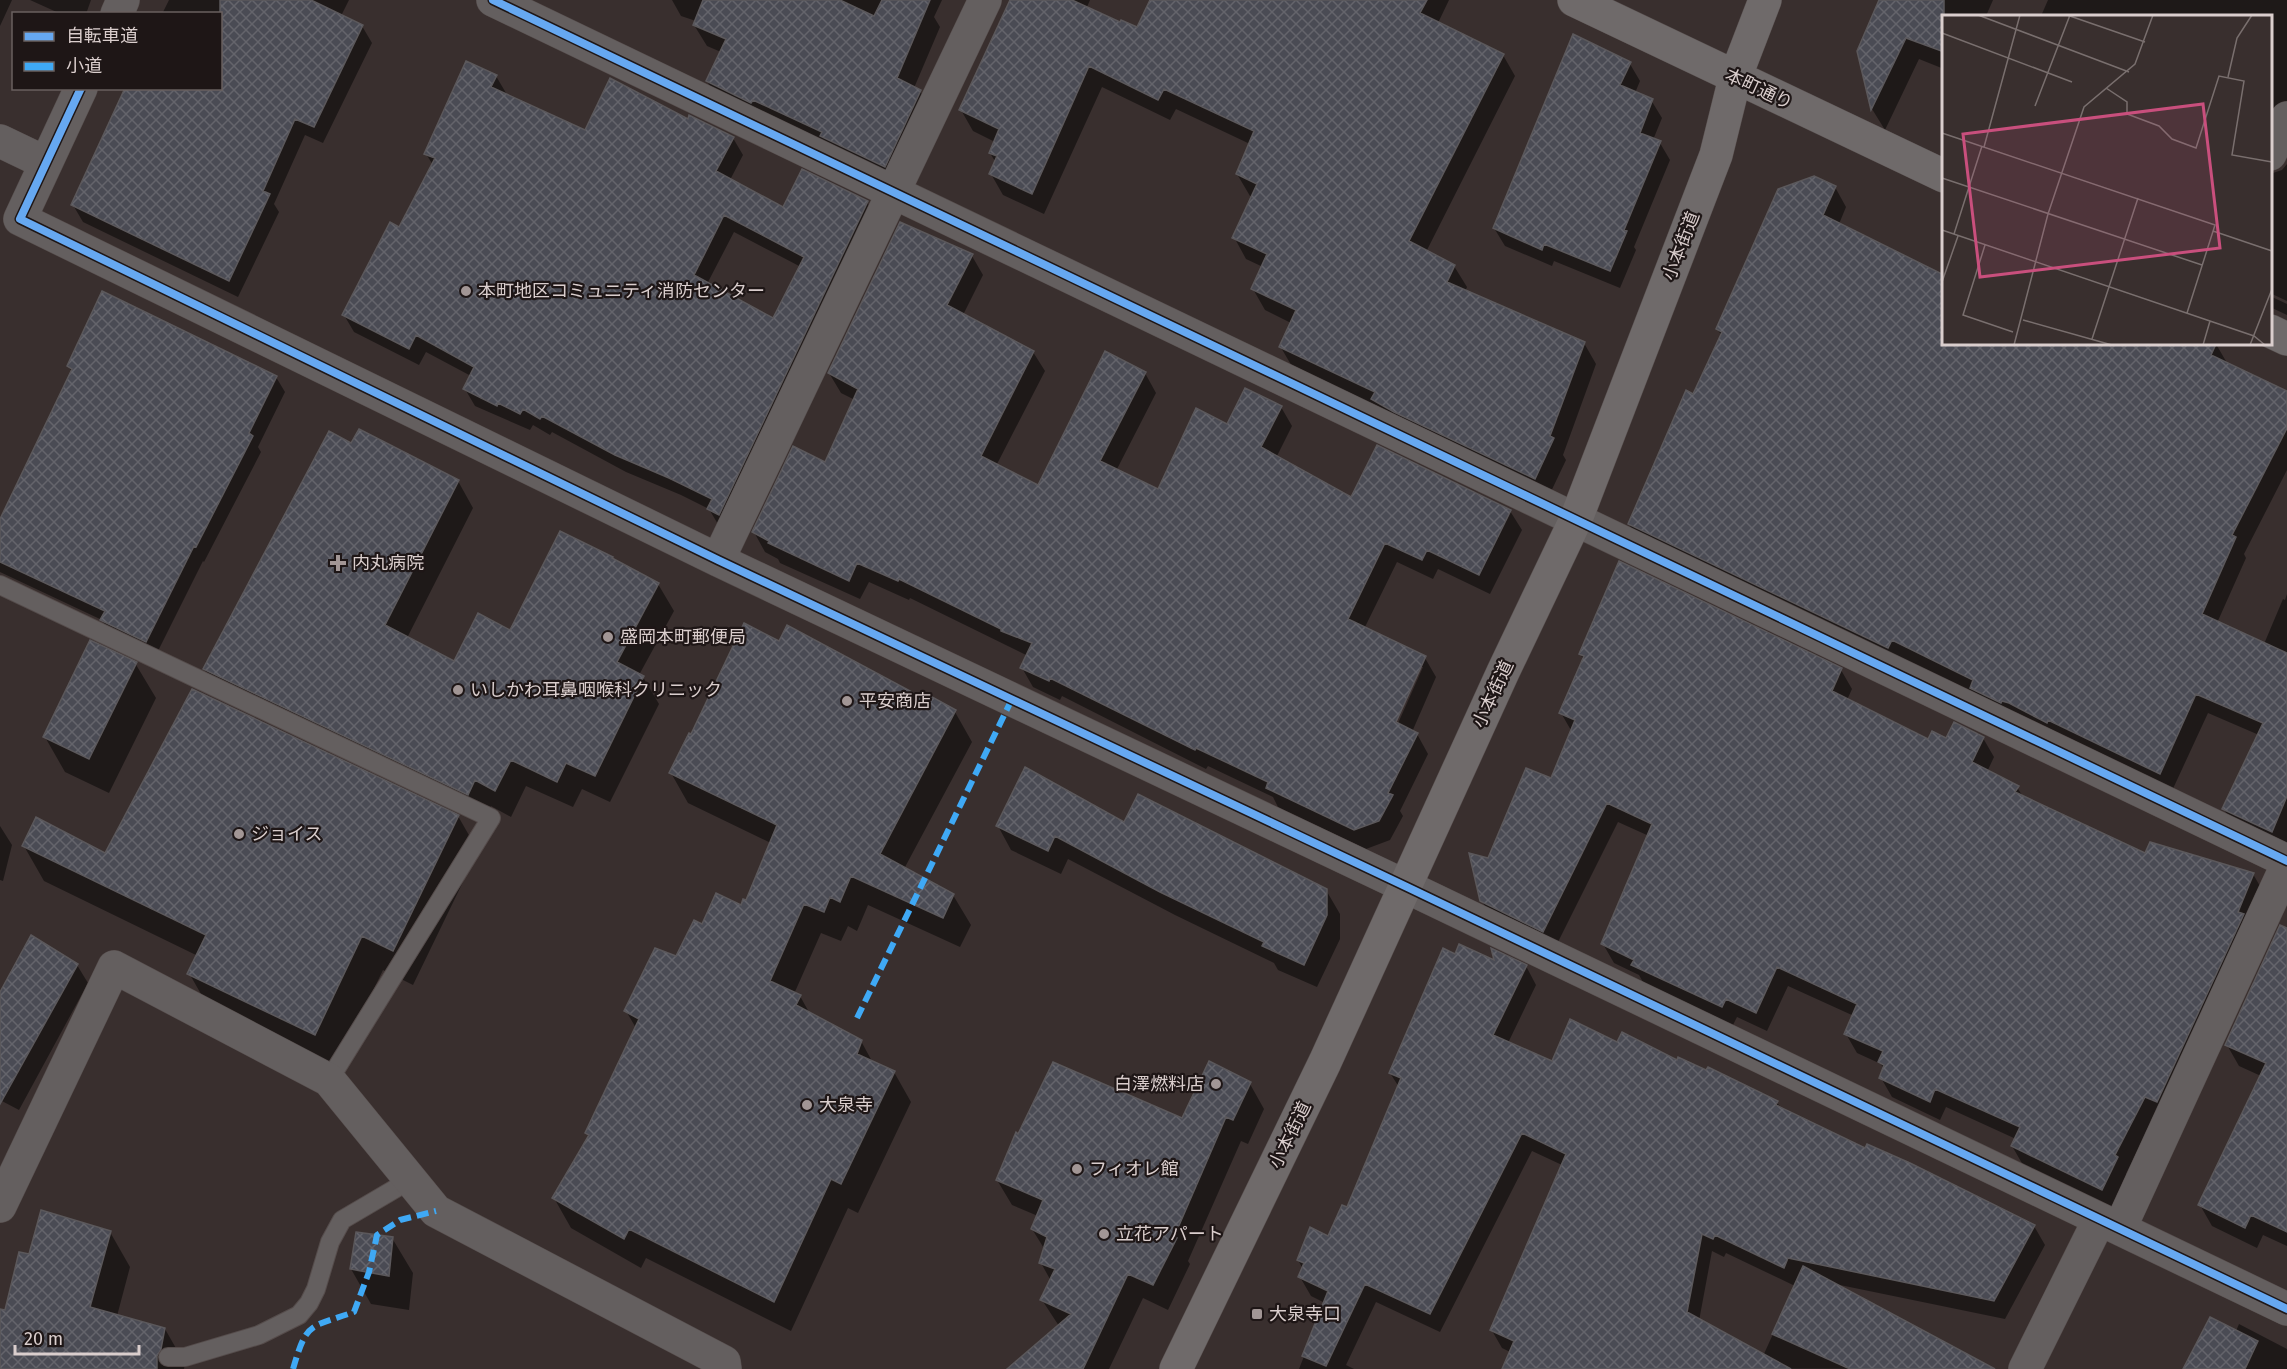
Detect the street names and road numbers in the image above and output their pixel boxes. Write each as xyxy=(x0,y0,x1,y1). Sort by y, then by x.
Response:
street label: 本町通り xyxy=(1722,64,1796,114)
street label: 小本街道 xyxy=(1658,208,1704,284)
street label: 小本街道 xyxy=(1468,657,1518,731)
street label: 小本街道 xyxy=(1264,1098,1316,1172)

